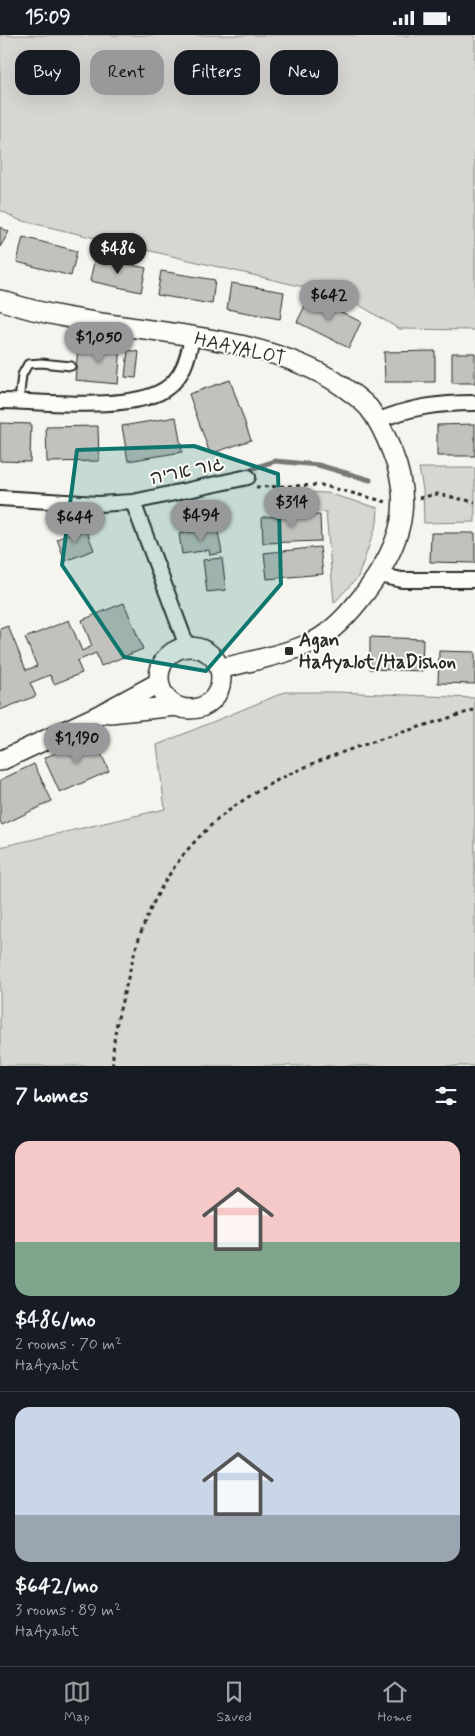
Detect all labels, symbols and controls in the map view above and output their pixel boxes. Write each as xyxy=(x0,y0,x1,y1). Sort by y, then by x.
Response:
text: 15:09 xyxy=(25,5,71,30)
chip: Buy xyxy=(15,50,80,95)
chip: Rent xyxy=(90,50,164,95)
chip: Filters xyxy=(174,50,260,95)
chip: New xyxy=(270,50,338,95)
pin: $486 xyxy=(88,233,148,275)
text: $486 xyxy=(100,238,136,259)
pin: $642 xyxy=(299,279,359,322)
text: $642 xyxy=(311,285,347,306)
pin: $1,050 xyxy=(58,321,140,364)
street label: HAAYALOT xyxy=(192,326,288,372)
text: $1,050 xyxy=(75,327,123,348)
street label: גור אריה xyxy=(148,451,226,491)
pin: $314 xyxy=(262,487,322,529)
text: $314 xyxy=(276,492,308,513)
pin: $494 xyxy=(171,499,231,542)
pin: $644 xyxy=(45,501,105,544)
text: $494 xyxy=(182,505,220,526)
text: $644 xyxy=(57,507,93,528)
place label: Agan HaAyalot/HaDishon xyxy=(299,628,456,675)
marker: Agan HaAyalot/HaDishon xyxy=(283,645,295,657)
pin: $1,190 xyxy=(36,723,118,765)
text: $1,190 xyxy=(55,728,99,749)
text: 7 homes xyxy=(15,1082,88,1110)
icon: filters xyxy=(432,1082,460,1110)
icon: home xyxy=(193,1174,283,1264)
text: $486/mo xyxy=(15,1306,96,1334)
text: 2 rooms · 70 m² xyxy=(15,1334,122,1355)
text: HaAyalot xyxy=(15,1355,79,1376)
icon: home xyxy=(193,1439,283,1529)
text: $642/mo xyxy=(15,1572,98,1600)
text: 3 rooms · 89 m² xyxy=(15,1600,121,1621)
text: HaAyalot xyxy=(15,1621,79,1642)
tab: Map xyxy=(63,1678,91,1726)
tab: Saved xyxy=(216,1678,252,1726)
tab: Home xyxy=(377,1678,412,1726)

